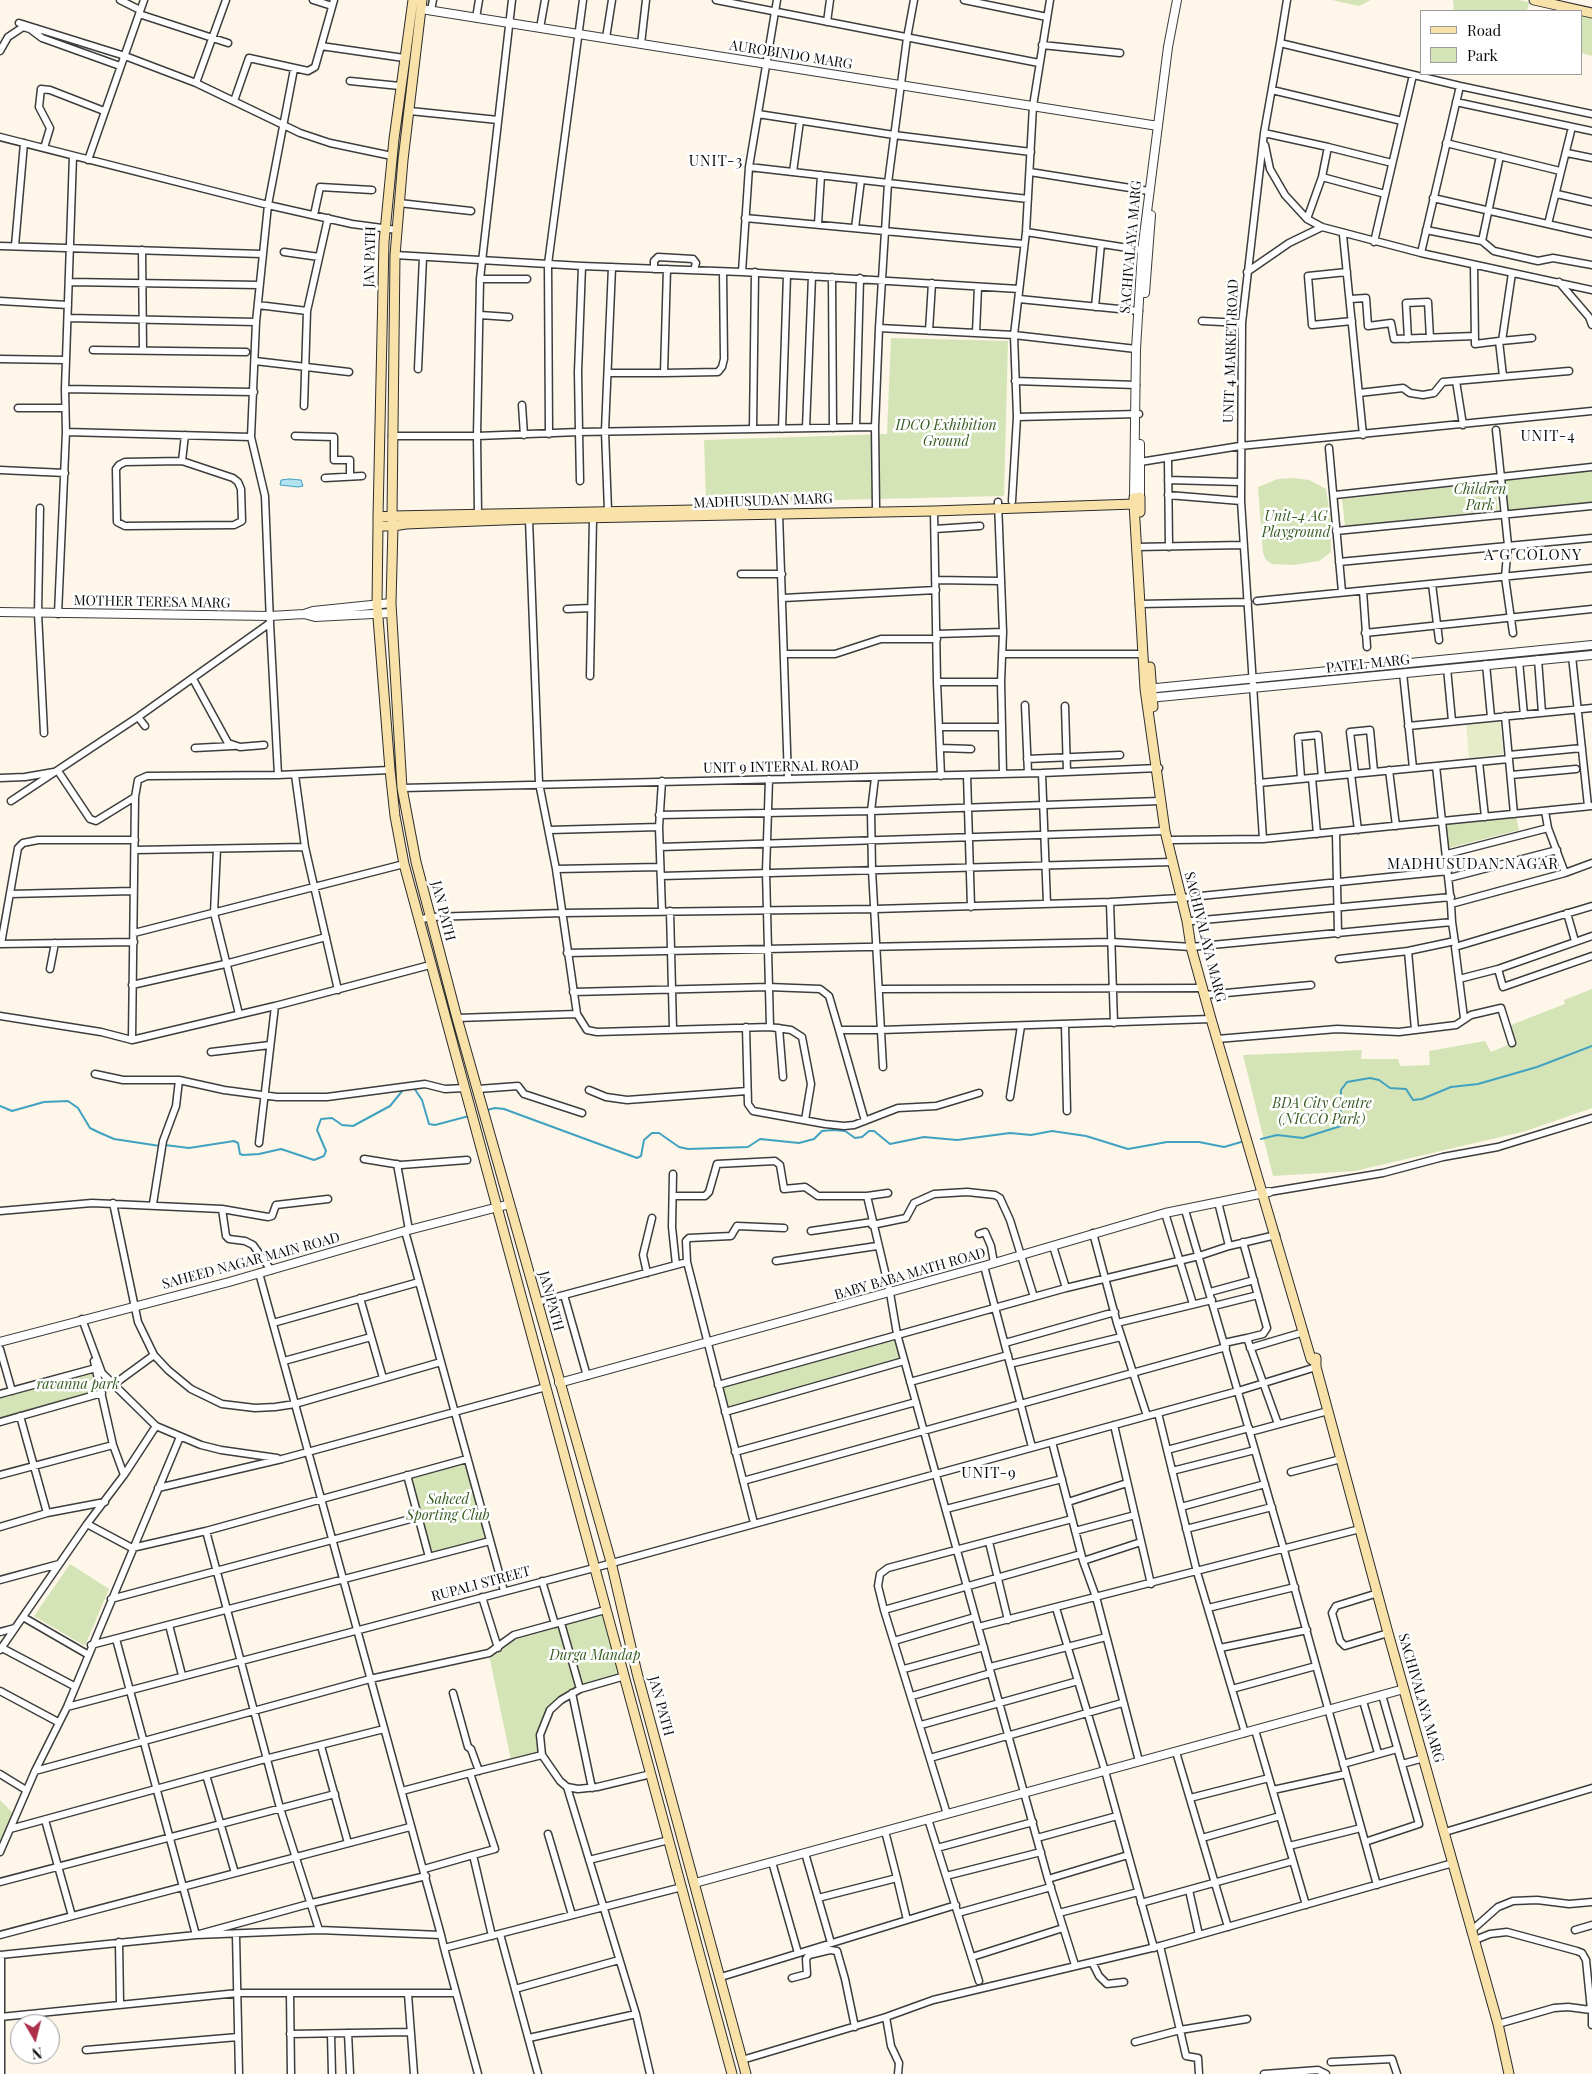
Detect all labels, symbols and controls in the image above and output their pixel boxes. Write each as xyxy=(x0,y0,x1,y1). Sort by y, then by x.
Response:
legend xyxy=(1420,10,1582,75)
text: Road xyxy=(1467,20,1501,40)
street label: AUROBINDO MARG xyxy=(728,37,854,73)
text: Park xyxy=(1467,45,1498,65)
district label: UNIT-3 xyxy=(688,152,744,170)
street label: SACHIVALAYA MARG xyxy=(1117,180,1145,314)
street label: JAN PATH xyxy=(361,226,379,288)
street label: UNIT 4 MARKET ROAD xyxy=(1220,279,1242,423)
park label: IDCO Exhibition Ground xyxy=(895,418,997,451)
district label: UNIT-4 xyxy=(1520,427,1576,445)
park label: Children Park xyxy=(1454,482,1506,514)
street label: MADHUSUDAN MARG xyxy=(693,490,833,512)
park label: Unit-4 AG Playground xyxy=(1262,509,1330,542)
district label: A G COLONY xyxy=(1483,546,1583,564)
street label: MOTHER TERESA MARG xyxy=(73,592,231,612)
street label: PATEL MARG xyxy=(1325,651,1411,677)
street label: UNIT 9 INTERNAL ROAD xyxy=(703,757,859,777)
district label: MADHUSUDAN NAGAR xyxy=(1385,855,1561,873)
street label: SACHIVALAYA MARG xyxy=(1181,870,1229,1004)
street label: JAN PATH xyxy=(427,879,459,943)
park label: BDA City Centre (NICCO Park) xyxy=(1272,1096,1372,1128)
street label: SAHEED NAGAR MAIN ROAD xyxy=(160,1229,342,1293)
street label: BABY BABA MATH ROAD xyxy=(832,1244,988,1304)
street label: JAN PATH xyxy=(535,1269,567,1333)
park label: ravanna park xyxy=(36,1377,120,1393)
district label: UNIT-9 xyxy=(961,1464,1017,1482)
park label: Saheed Sporting Club xyxy=(406,1492,490,1524)
street label: RUPALI STREET xyxy=(429,1563,533,1605)
street label: SACHIVALAYA MARG xyxy=(1395,1632,1447,1764)
park label: Durga Mandap xyxy=(549,1648,641,1664)
street label: JAN PATH xyxy=(645,1674,677,1738)
north arrow xyxy=(10,2014,60,2064)
text: N xyxy=(31,2043,43,2063)

